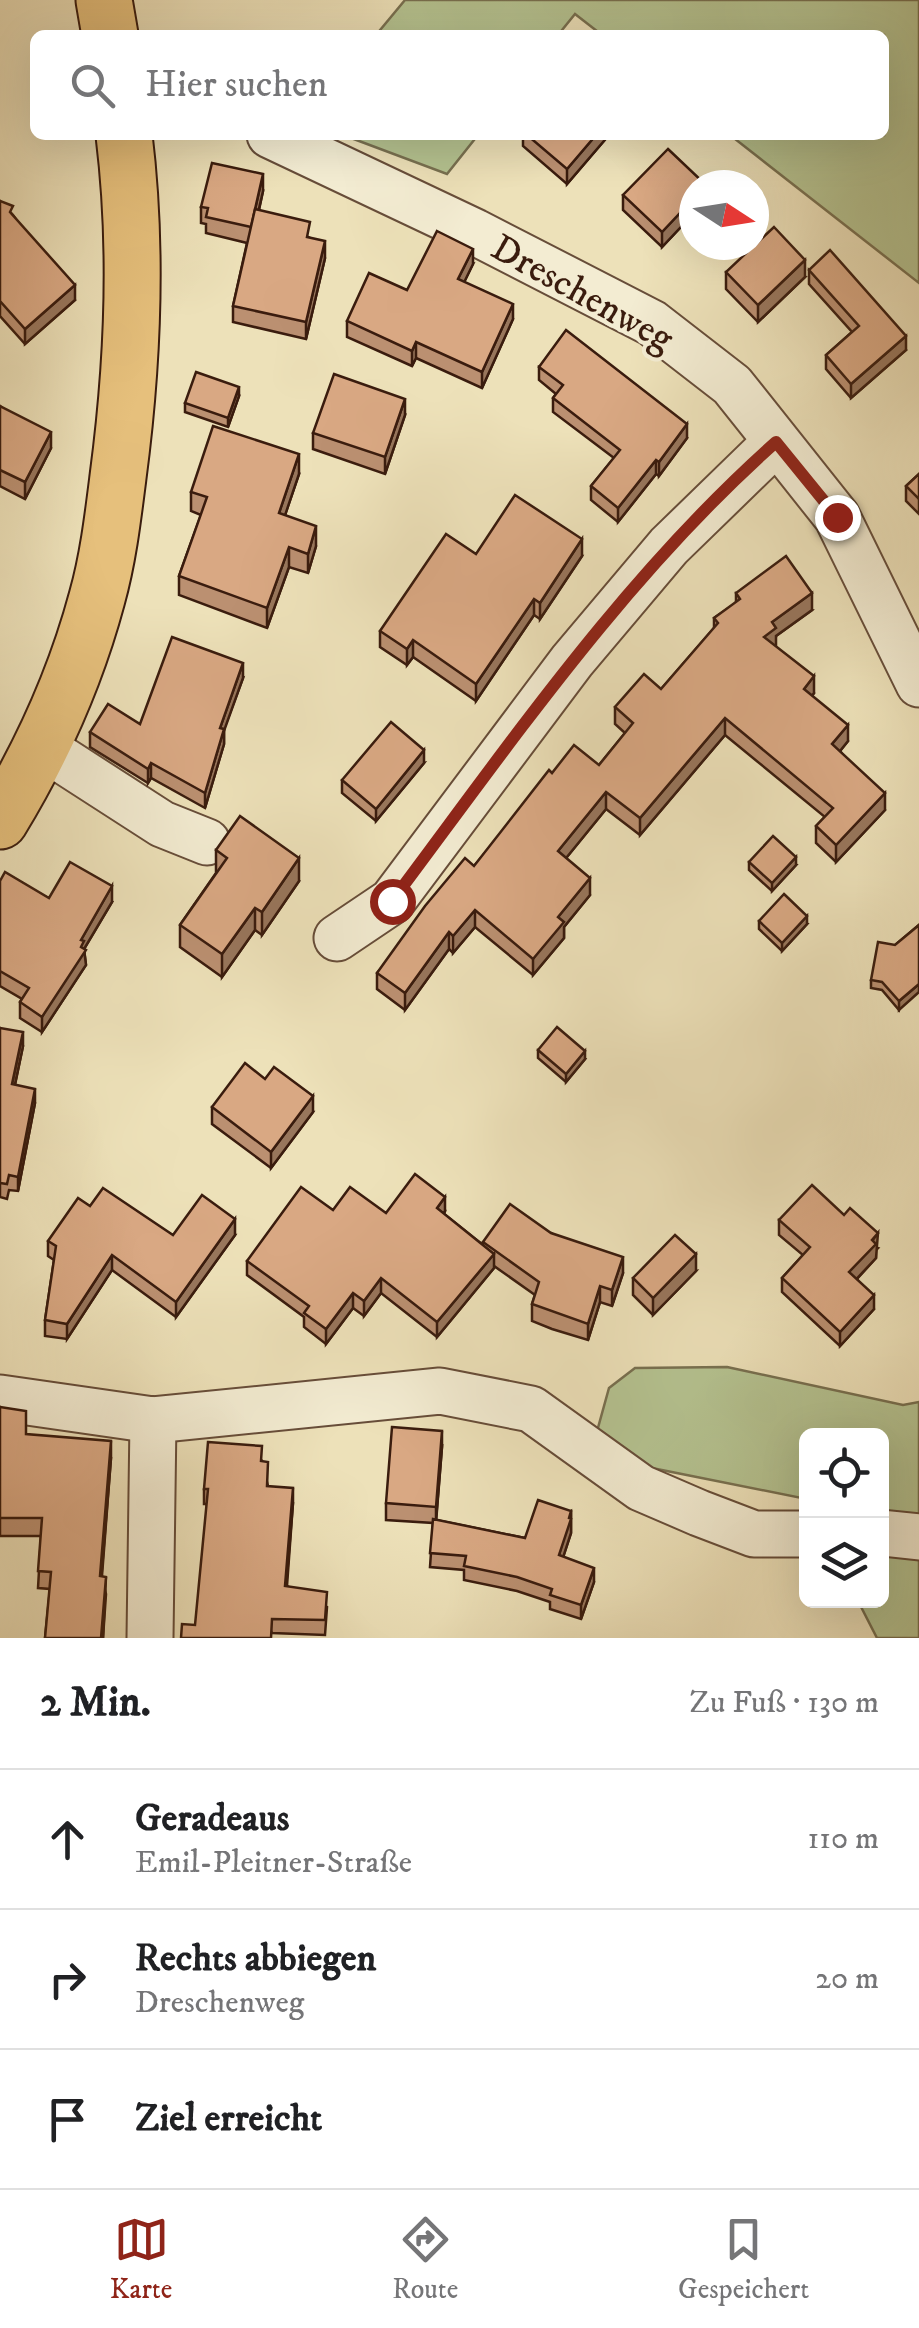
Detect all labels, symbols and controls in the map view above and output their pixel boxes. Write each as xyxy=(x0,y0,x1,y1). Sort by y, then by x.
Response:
search box xyxy=(30,30,889,140)
icon: search xyxy=(65,58,120,113)
text: Hier suchen xyxy=(145,61,328,109)
north arrow xyxy=(679,170,769,260)
street label: Dreschenweg xyxy=(483,224,682,364)
route end xyxy=(815,495,861,541)
route start xyxy=(370,879,416,925)
map controls xyxy=(799,1428,889,1608)
button: locate xyxy=(799,1428,889,1518)
button: layers xyxy=(799,1518,889,1608)
text: 2 Min. xyxy=(40,1677,151,1729)
text: Zu Fuß · 130 m xyxy=(689,1683,879,1723)
text: Geradeaus xyxy=(135,1795,289,1843)
icon: ahead xyxy=(40,1812,95,1867)
text: 110 m xyxy=(807,1819,879,1859)
text: Emil-Pleitner-Straße xyxy=(135,1843,412,1883)
text: Rechts abbiegen xyxy=(135,1935,376,1983)
icon: right xyxy=(40,1952,95,2007)
text: 20 m xyxy=(815,1959,879,1999)
text: Dreschenweg xyxy=(135,1983,304,2023)
icon: arrive xyxy=(40,2092,95,2147)
text: Ziel erreicht xyxy=(135,2095,322,2143)
tab: Karte xyxy=(110,2212,172,2307)
tab: Route xyxy=(392,2212,458,2307)
tab: Gespeichert xyxy=(678,2212,809,2307)

